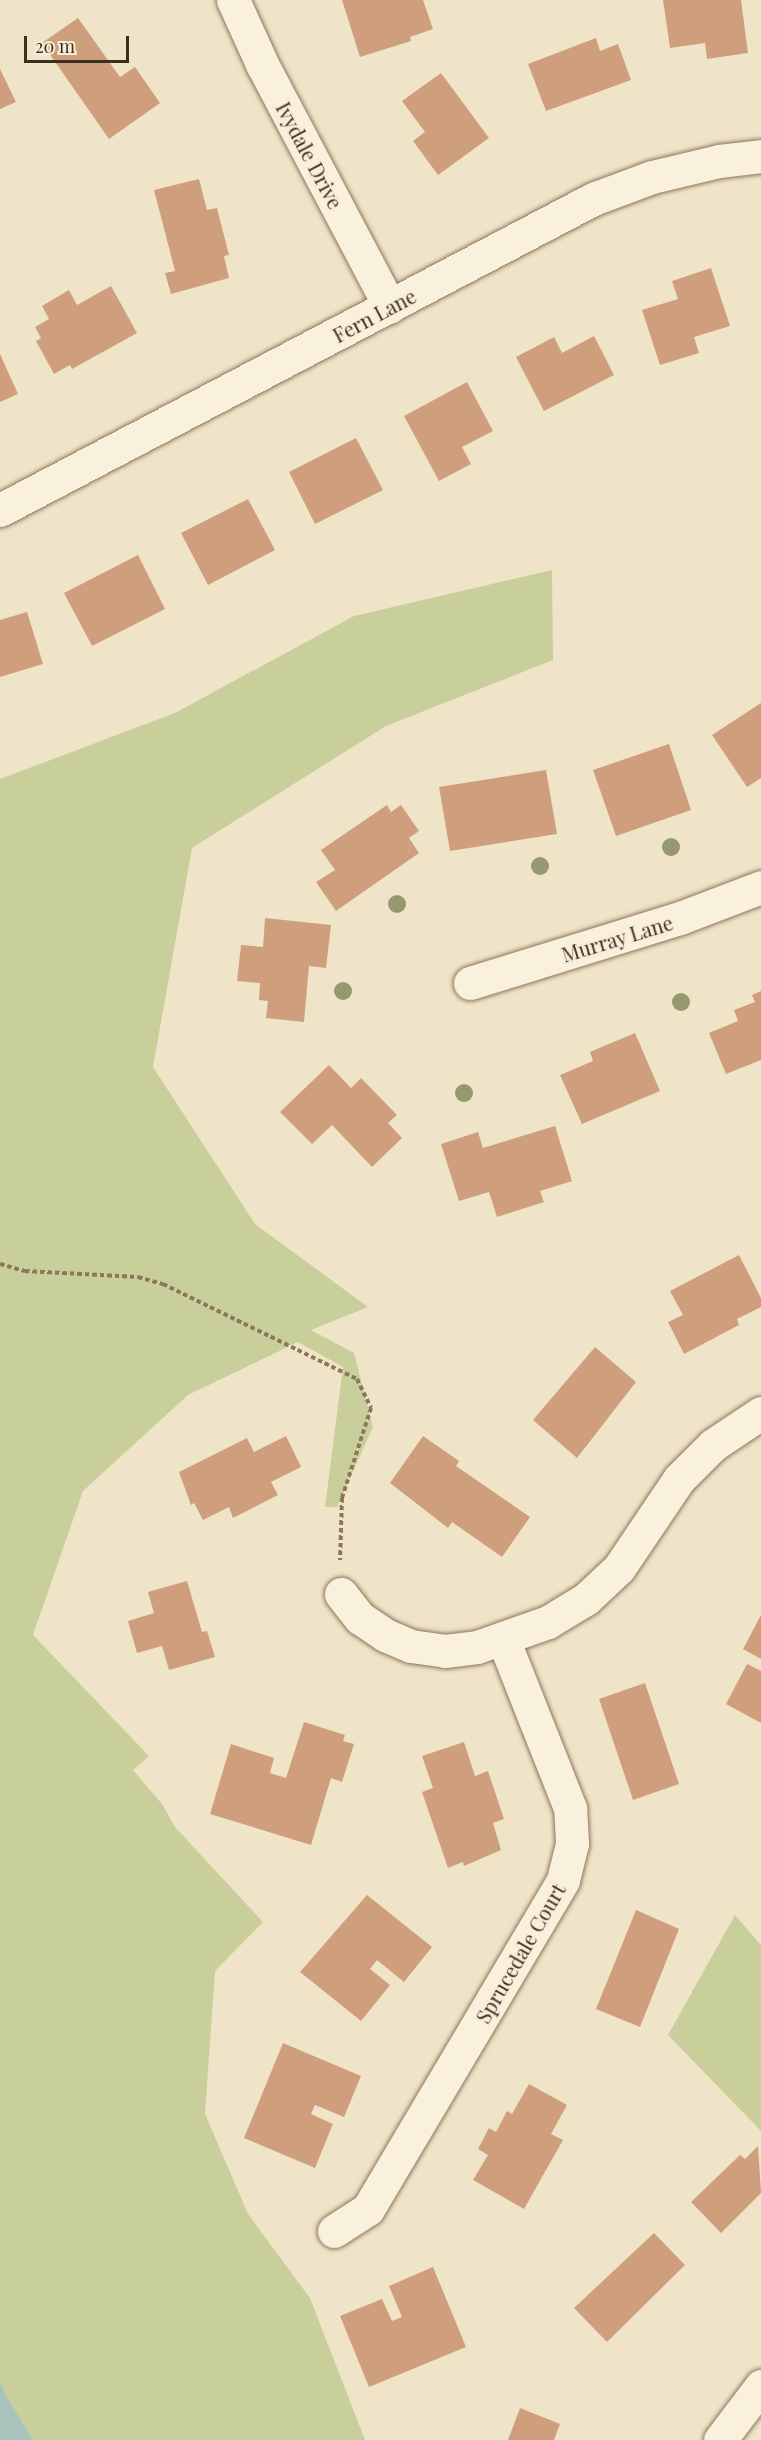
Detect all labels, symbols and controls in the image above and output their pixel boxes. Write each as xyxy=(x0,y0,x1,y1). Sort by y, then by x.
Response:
scale bar xyxy=(27,24,132,62)
text: 20 m xyxy=(35,34,75,58)
street label: Ivydale Drive xyxy=(272,98,348,212)
street label: Fern Lane xyxy=(328,283,420,347)
street label: Murray Lane xyxy=(558,910,676,966)
street label: Sprucedale Court xyxy=(470,1879,570,2027)

